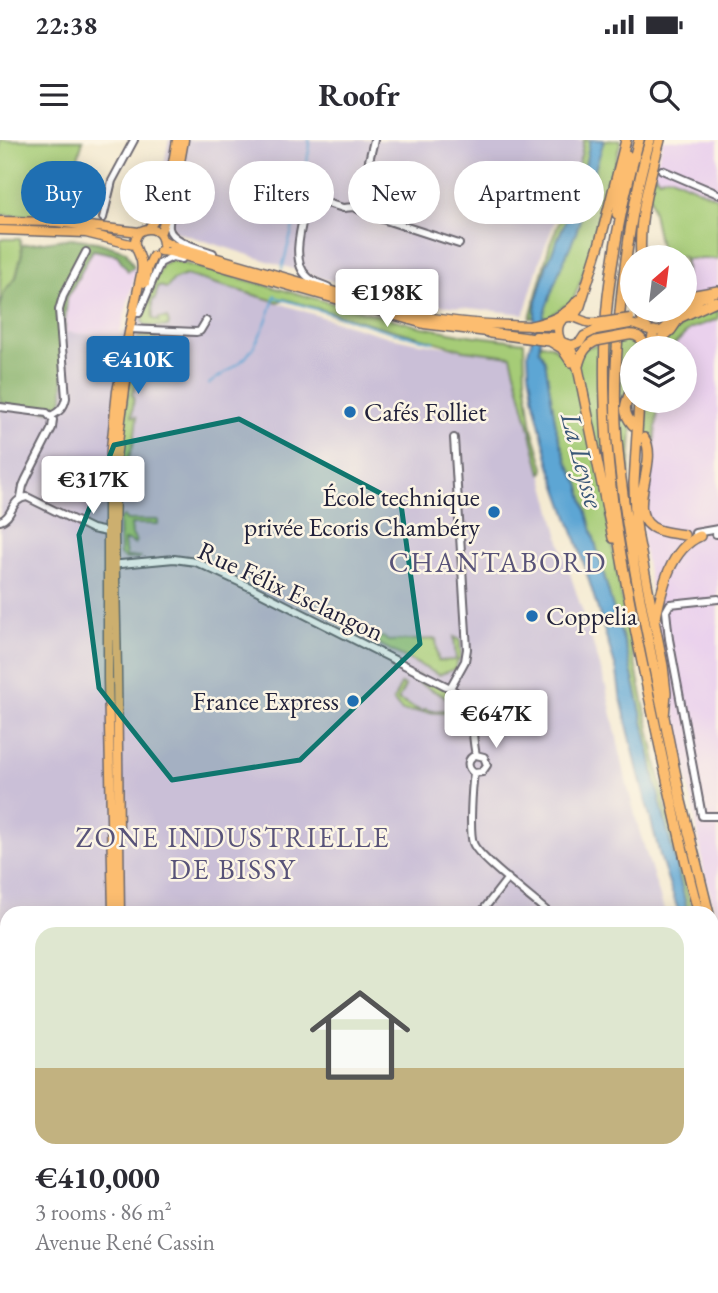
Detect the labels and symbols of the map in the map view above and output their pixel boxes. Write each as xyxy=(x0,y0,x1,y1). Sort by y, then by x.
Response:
north arrow xyxy=(620,245,696,322)
pin: €198K xyxy=(338,270,436,329)
pin: €410K xyxy=(89,336,187,396)
place label: Cafés Folliet xyxy=(364,395,486,429)
marker: Cafés Folliet xyxy=(342,404,358,420)
water label: La Leysse xyxy=(553,407,613,512)
pin: €317K xyxy=(44,456,142,516)
place label: École technique privée Ecoris Chambéry xyxy=(244,480,481,544)
marker: École technique privée Ecoris Chambéry xyxy=(486,504,502,520)
street label: Rue Félix Esclangon xyxy=(193,533,390,649)
district label: CHANTABORD xyxy=(389,544,607,580)
place label: Coppelia xyxy=(546,599,638,633)
marker: Coppelia xyxy=(524,608,540,624)
place label: France Express xyxy=(193,684,339,718)
pin: €647K xyxy=(447,690,545,750)
marker: France Express xyxy=(345,693,361,709)
district label: ZONE INDUSTRIELLE DE BISSY xyxy=(76,819,390,887)

